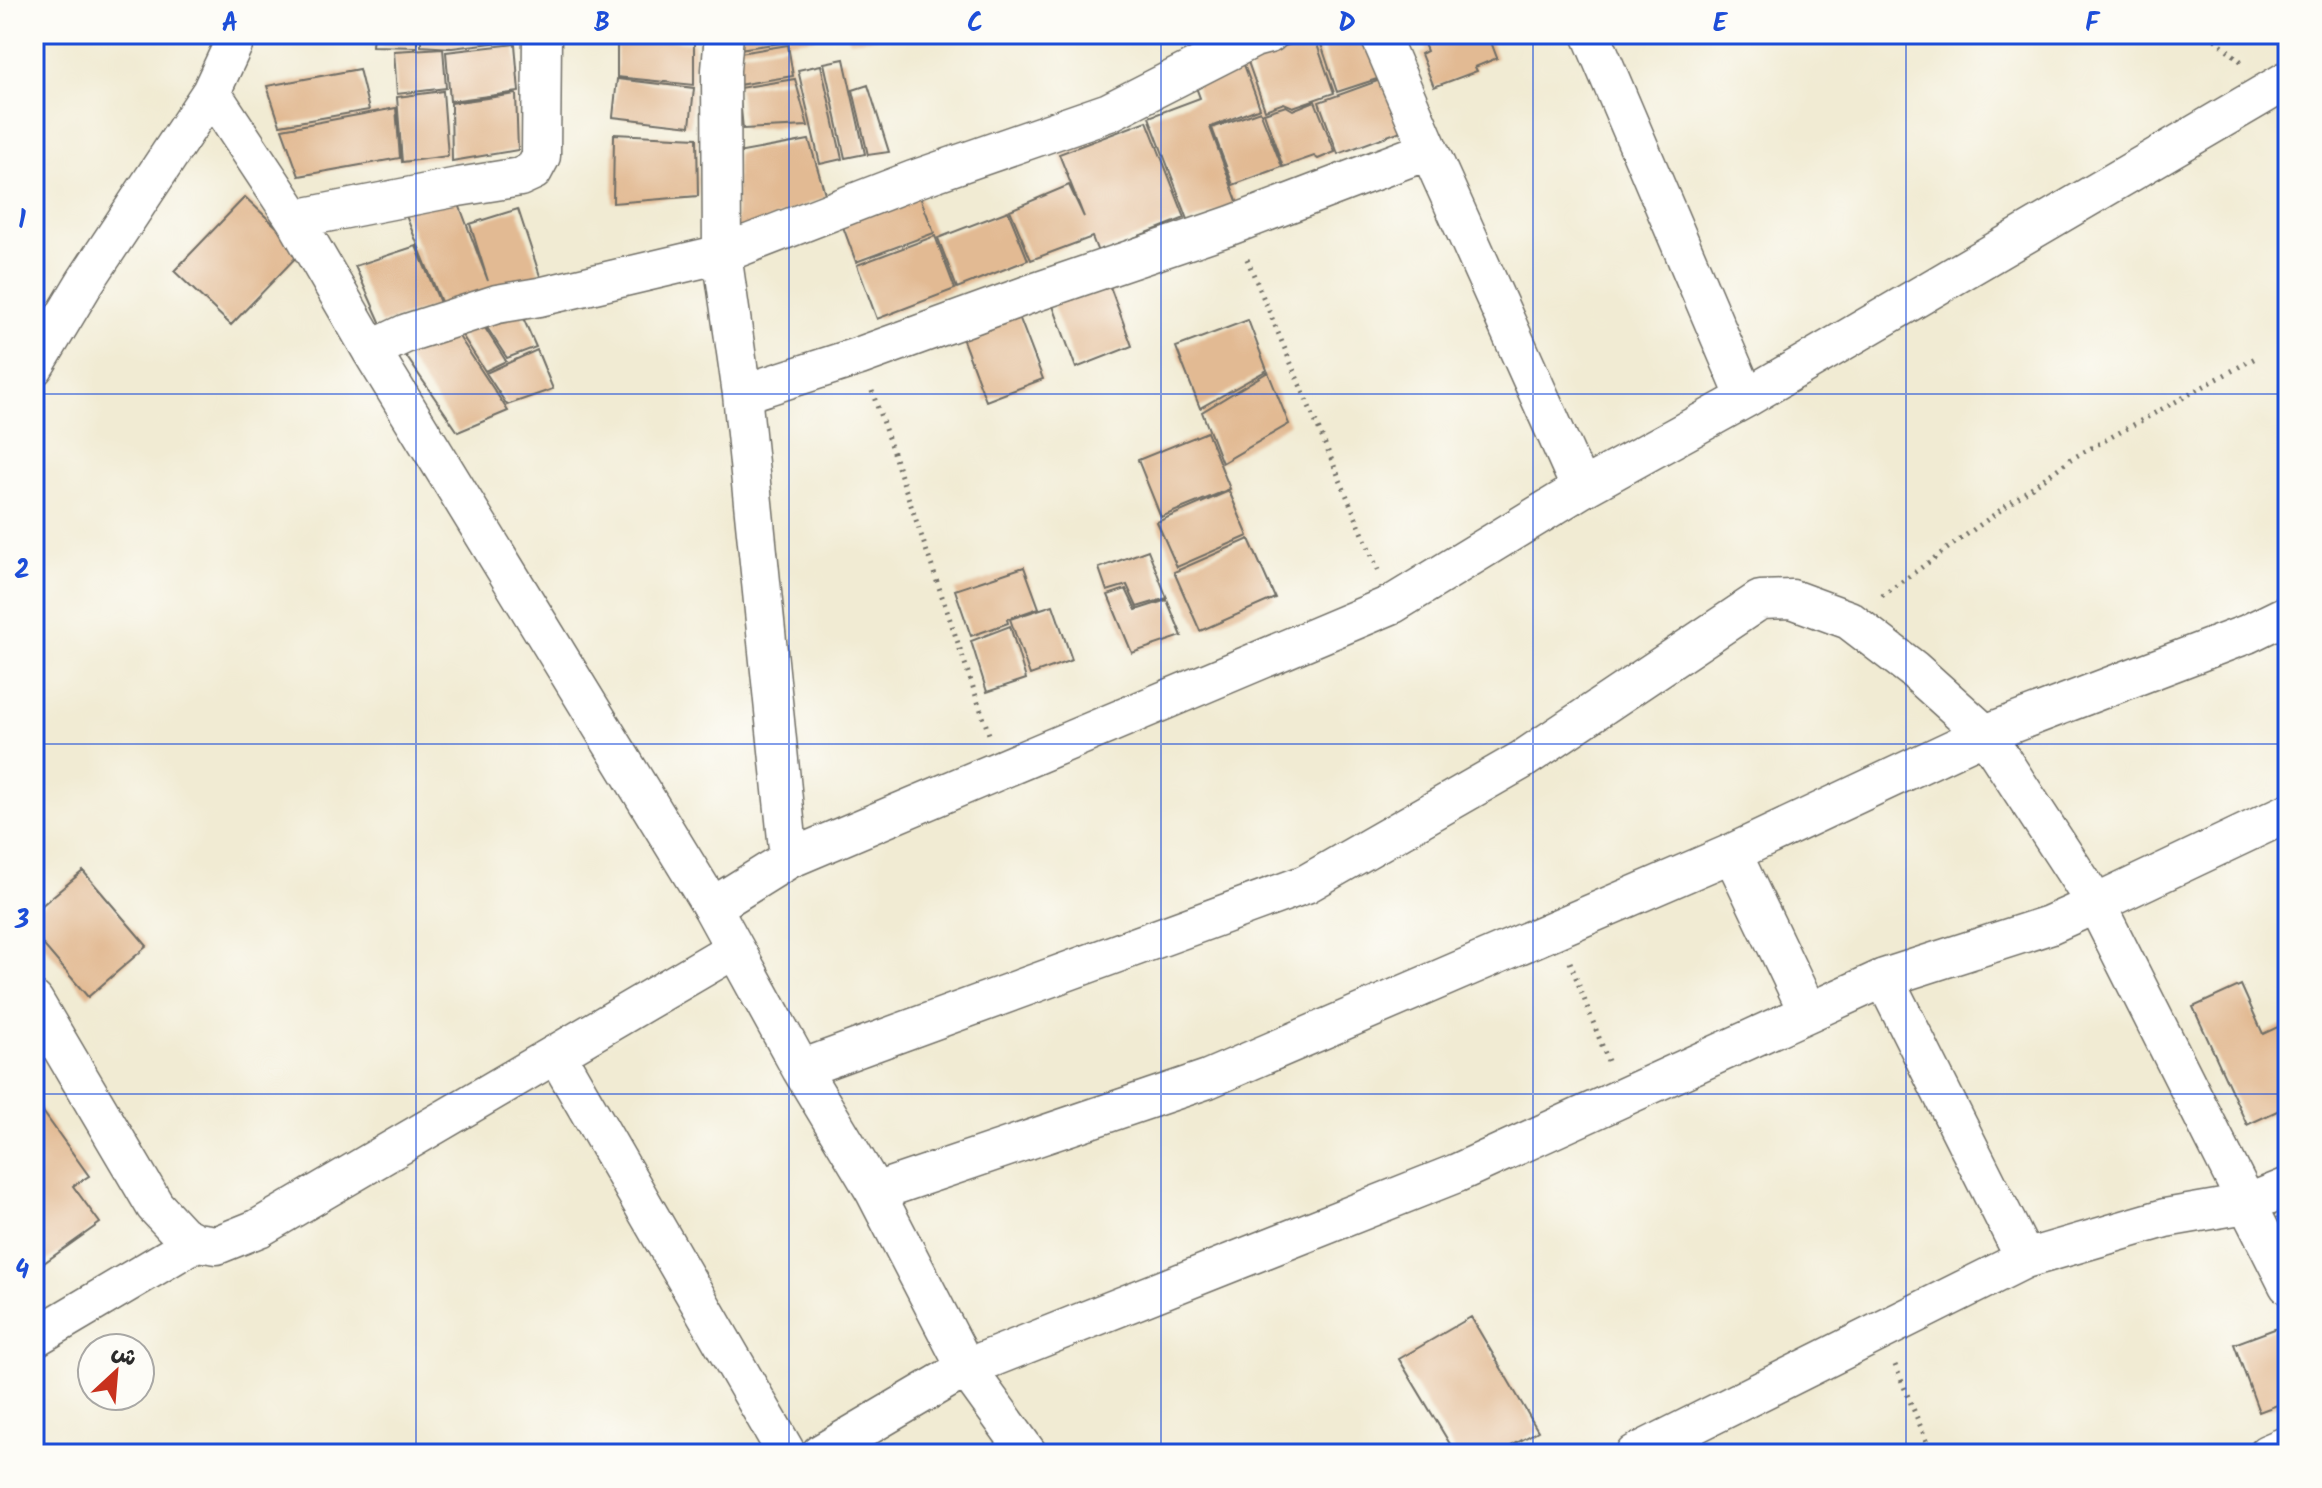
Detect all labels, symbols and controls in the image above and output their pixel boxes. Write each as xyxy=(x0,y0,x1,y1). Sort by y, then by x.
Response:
text: A xyxy=(222,3,238,45)
text: B xyxy=(594,3,610,45)
text: C xyxy=(967,3,983,45)
text: D xyxy=(1338,3,1356,45)
text: E xyxy=(1713,3,1729,45)
text: F xyxy=(2085,3,2101,45)
text: 1 xyxy=(18,200,26,242)
text: 2 xyxy=(14,550,30,592)
text: 3 xyxy=(14,900,29,942)
text: 4 xyxy=(15,1250,29,1292)
north arrow xyxy=(76,1332,156,1412)
text: ش xyxy=(105,1335,142,1377)

